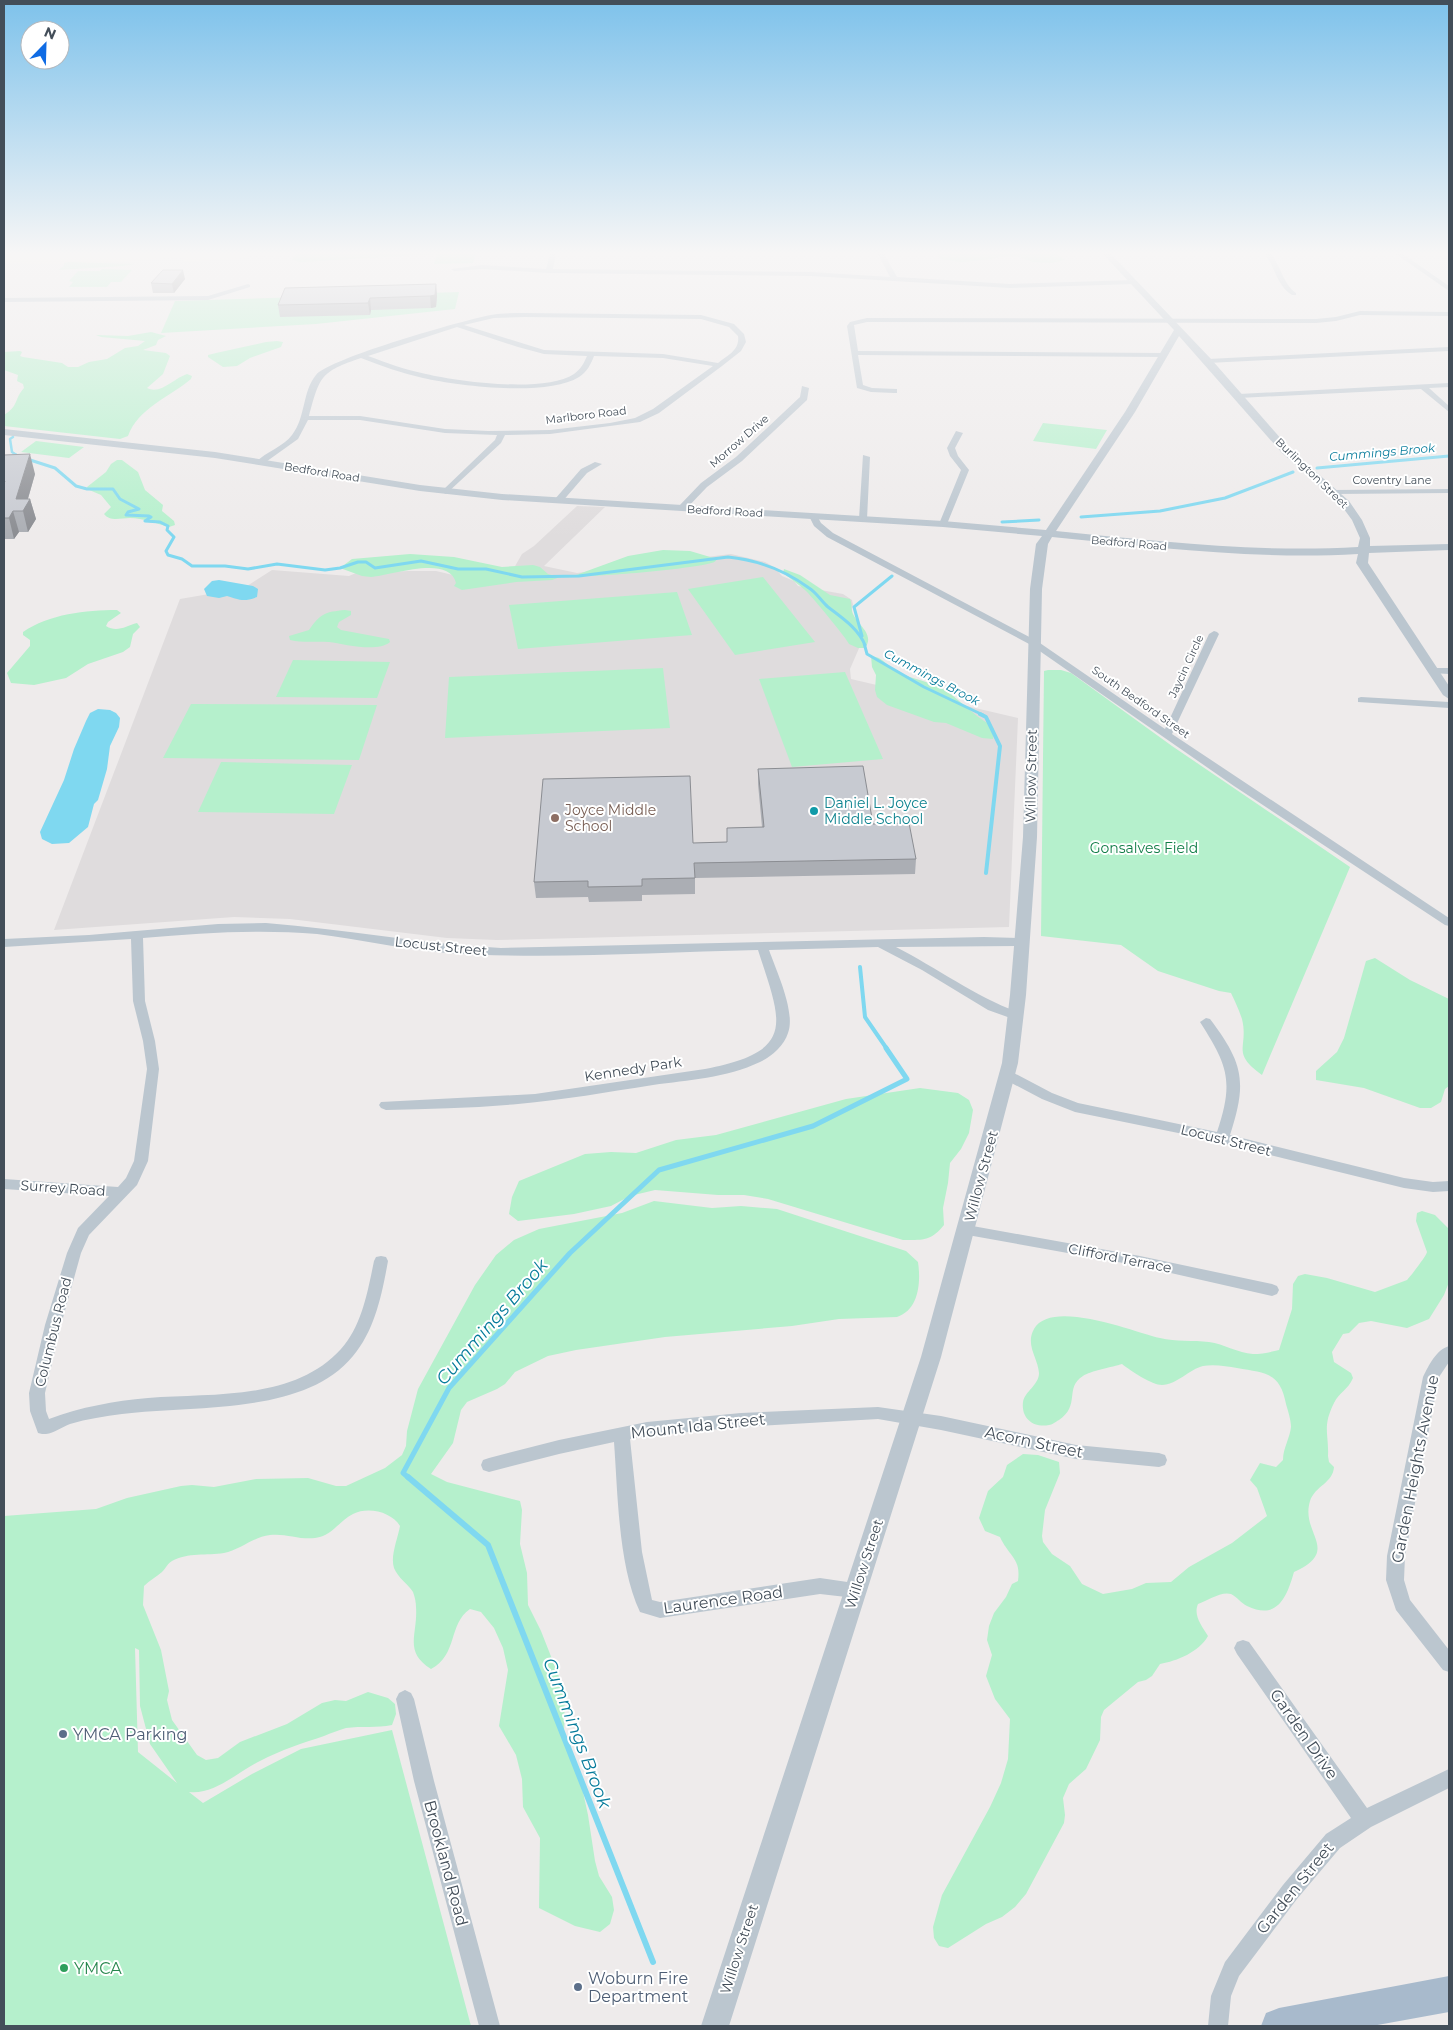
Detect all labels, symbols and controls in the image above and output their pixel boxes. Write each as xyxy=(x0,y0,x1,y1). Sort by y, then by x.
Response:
north arrow xyxy=(20,20,70,70)
text: N xyxy=(41,23,59,44)
street label: Marlboro Road xyxy=(545,403,627,427)
street label: Morrow Drive xyxy=(706,411,772,471)
street label: Burlington Street xyxy=(1273,435,1352,512)
water label: Cummings Brook xyxy=(1328,440,1437,464)
street label: Bedford Road xyxy=(283,459,361,485)
street label: Coventry Lane xyxy=(1353,473,1432,487)
street label: Bedford Road xyxy=(687,502,763,520)
street label: Bedford Road xyxy=(1090,533,1168,553)
street label: Jaycin Circle xyxy=(1165,632,1207,701)
water label: Cummings Brook xyxy=(882,645,983,709)
street label: South Bedford Street xyxy=(1089,663,1193,741)
street label: Willow Street xyxy=(1021,729,1041,823)
place label: Daniel L. Joyce Middle School xyxy=(824,794,927,828)
place label: Joyce Middle School xyxy=(564,801,656,835)
marker: Daniel L. Joyce Middle School xyxy=(808,805,820,817)
marker: Joyce Middle School xyxy=(549,812,561,824)
park label: Gonsalves Field xyxy=(1090,839,1198,857)
street label: Locust Street xyxy=(394,932,488,960)
street label: Kennedy Park xyxy=(583,1052,683,1086)
street label: Locust Street xyxy=(1179,1120,1273,1160)
street label: Willow Street xyxy=(960,1128,1002,1223)
street label: Surrey Road xyxy=(20,1176,106,1200)
street label: Clifford Terrace xyxy=(1067,1239,1173,1277)
water label: Cummings Brook xyxy=(431,1254,554,1389)
street label: Columbus Road xyxy=(31,1275,75,1389)
street label: Garden Heights Avenue xyxy=(1387,1373,1443,1565)
street label: Mount Ida Street xyxy=(630,1409,767,1443)
street label: Acorn Street xyxy=(983,1422,1085,1462)
street label: Willow Street xyxy=(841,1516,887,1611)
street label: Laurence Road xyxy=(662,1582,784,1618)
water label: Cummings Brook xyxy=(538,1655,616,1813)
street label: Garden Drive xyxy=(1266,1685,1342,1783)
place label: YMCA Parking xyxy=(73,1725,188,1744)
marker: YMCA Parking xyxy=(57,1728,69,1740)
street label: Brookland Road xyxy=(420,1798,472,1928)
street label: Garden Street xyxy=(1252,1838,1338,1937)
street label: Willow Street xyxy=(716,1901,762,1996)
place label: YMCA xyxy=(74,1959,122,1978)
marker: YMCA xyxy=(58,1962,70,1974)
place label: Woburn Fire Department xyxy=(588,1969,689,2006)
marker: Woburn Fire Department xyxy=(572,1981,584,1993)

